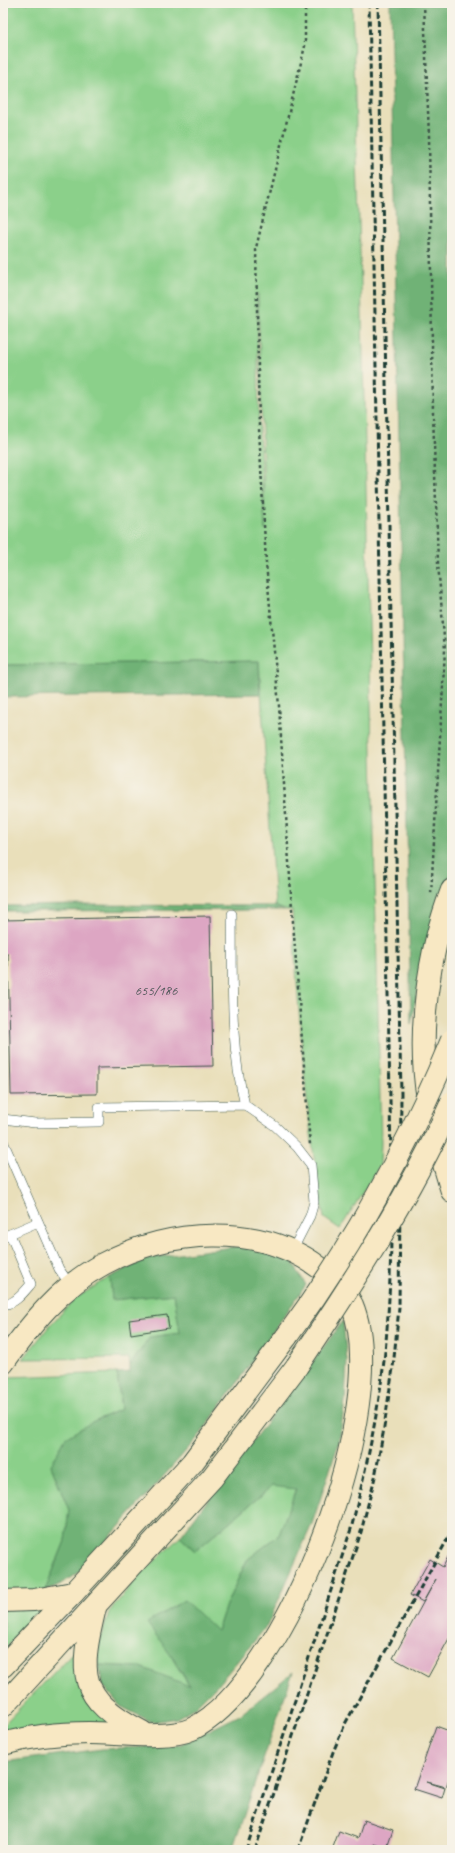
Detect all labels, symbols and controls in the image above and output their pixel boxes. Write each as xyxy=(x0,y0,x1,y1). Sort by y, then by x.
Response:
house number: 655/186 xyxy=(135,982,178,999)

